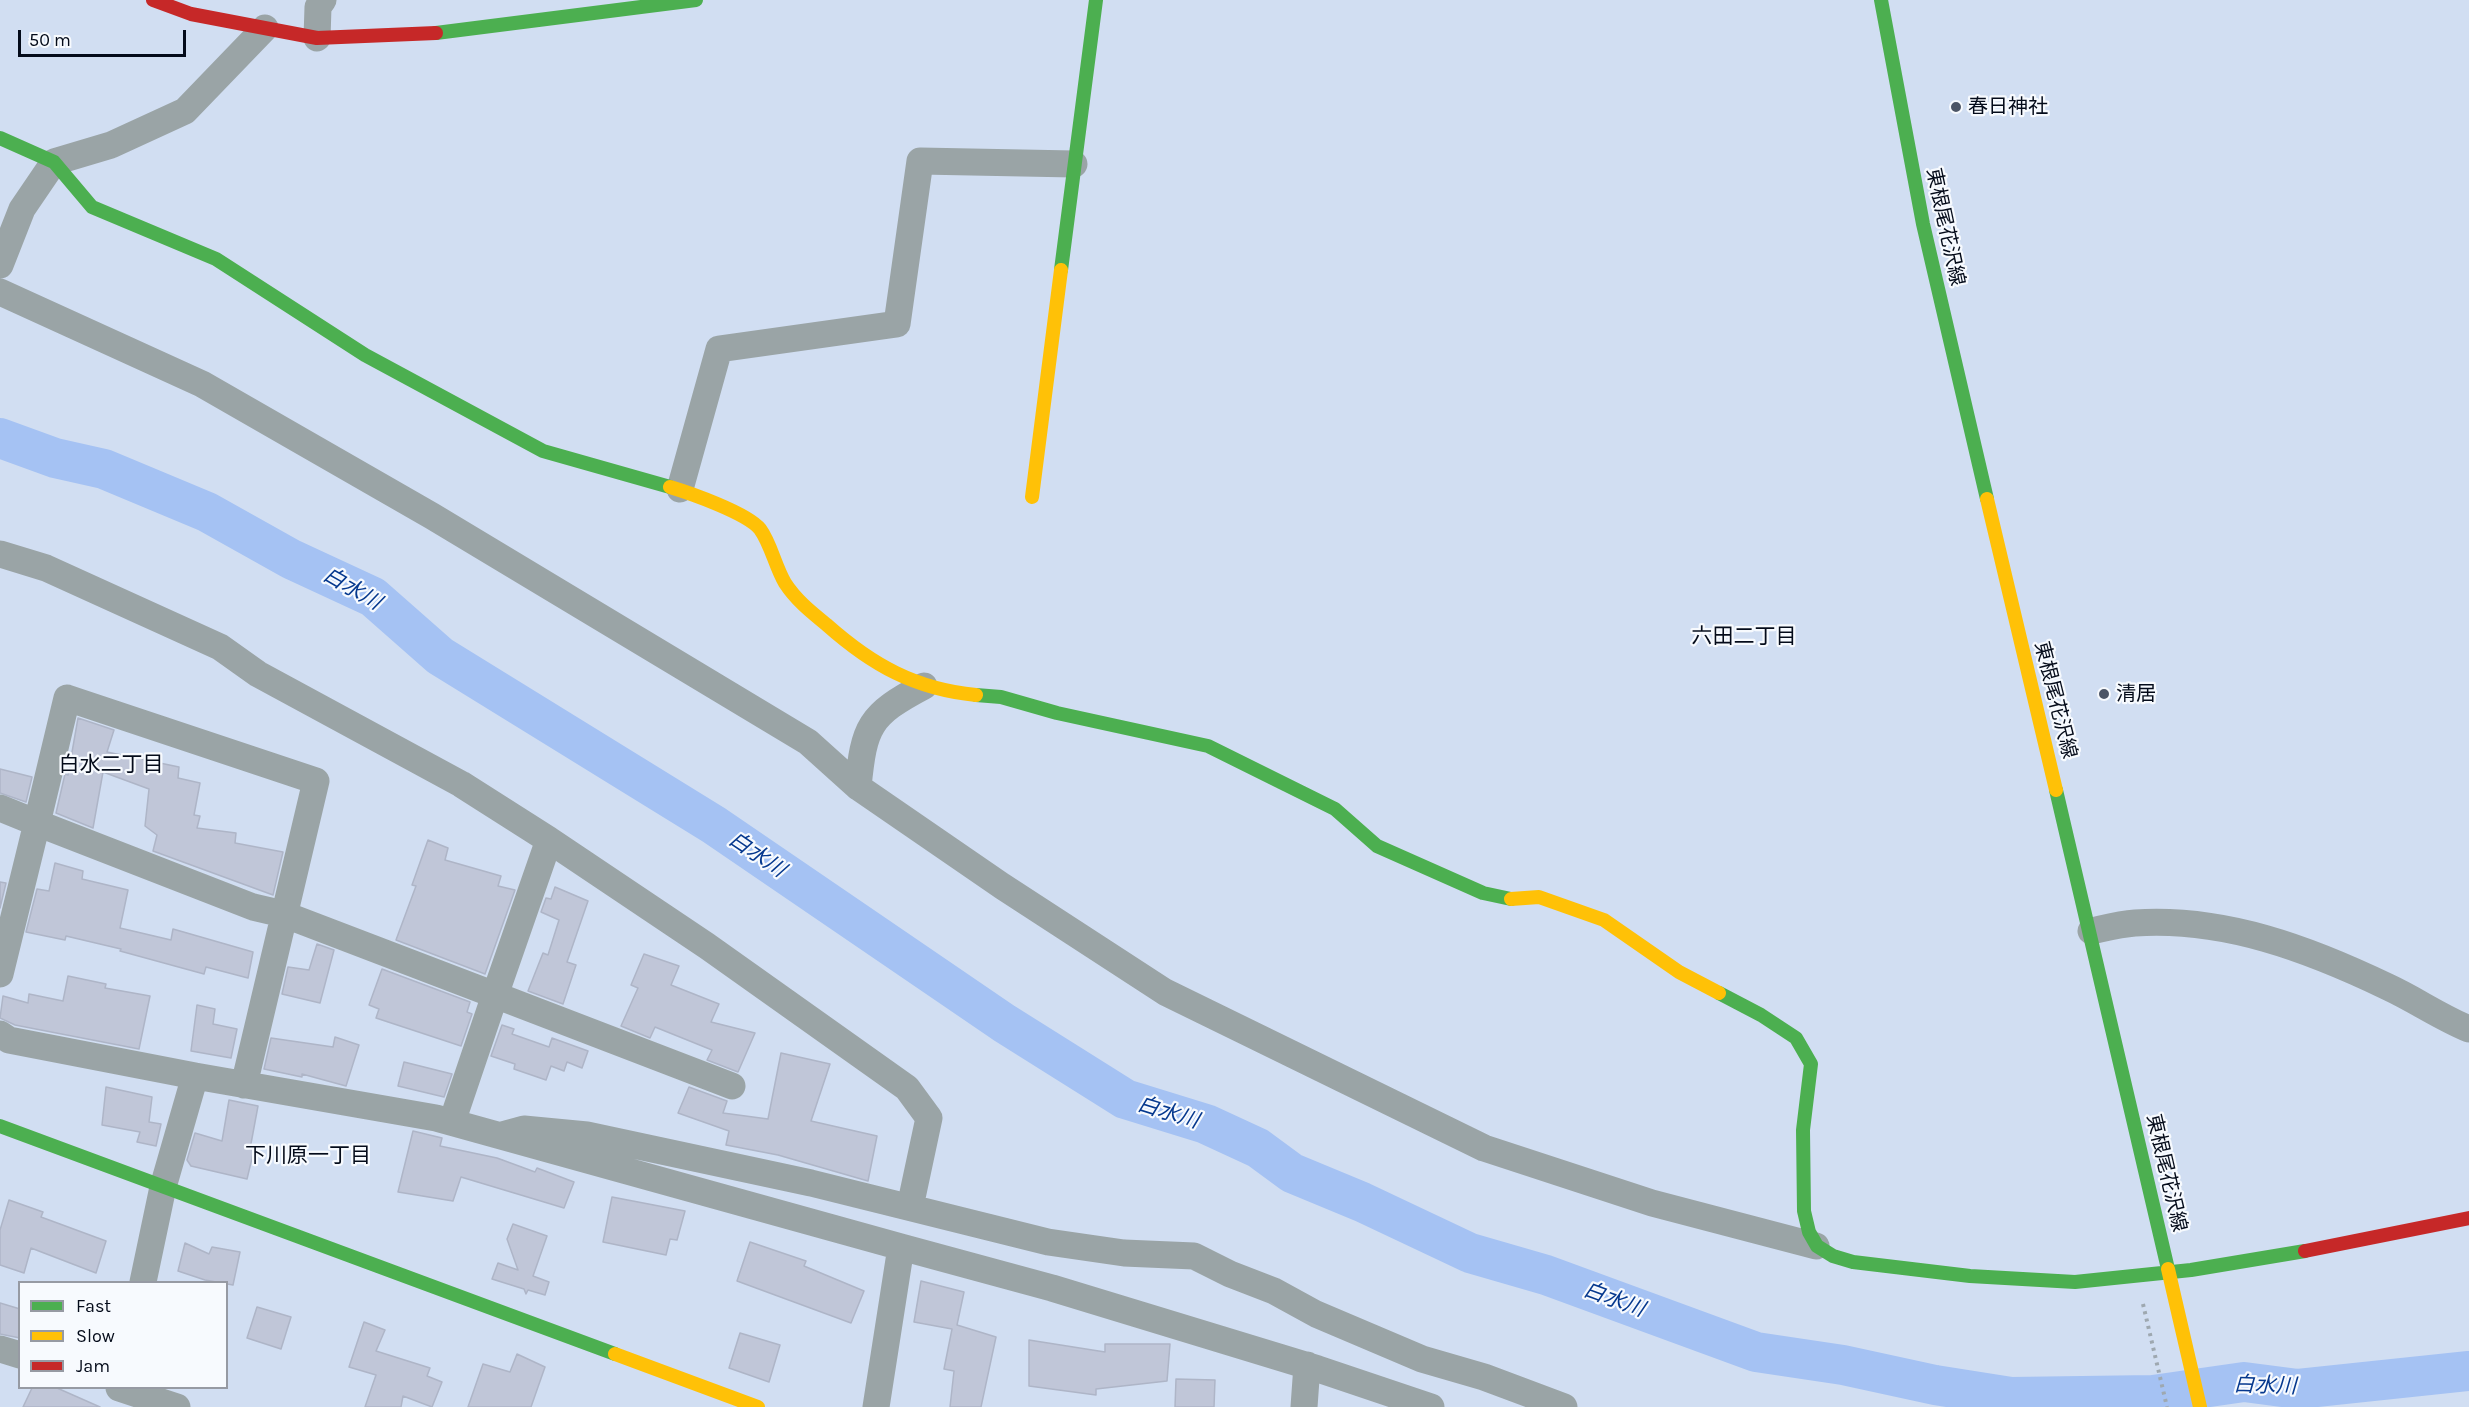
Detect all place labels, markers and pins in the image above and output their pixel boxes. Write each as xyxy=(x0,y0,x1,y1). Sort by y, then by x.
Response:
place label: 春日神社 xyxy=(1968,95,2048,119)
marker: 春日神社 xyxy=(1949,100,1963,114)
place label: 清居 xyxy=(2116,682,2156,706)
marker: 清居 xyxy=(2097,687,2111,701)

